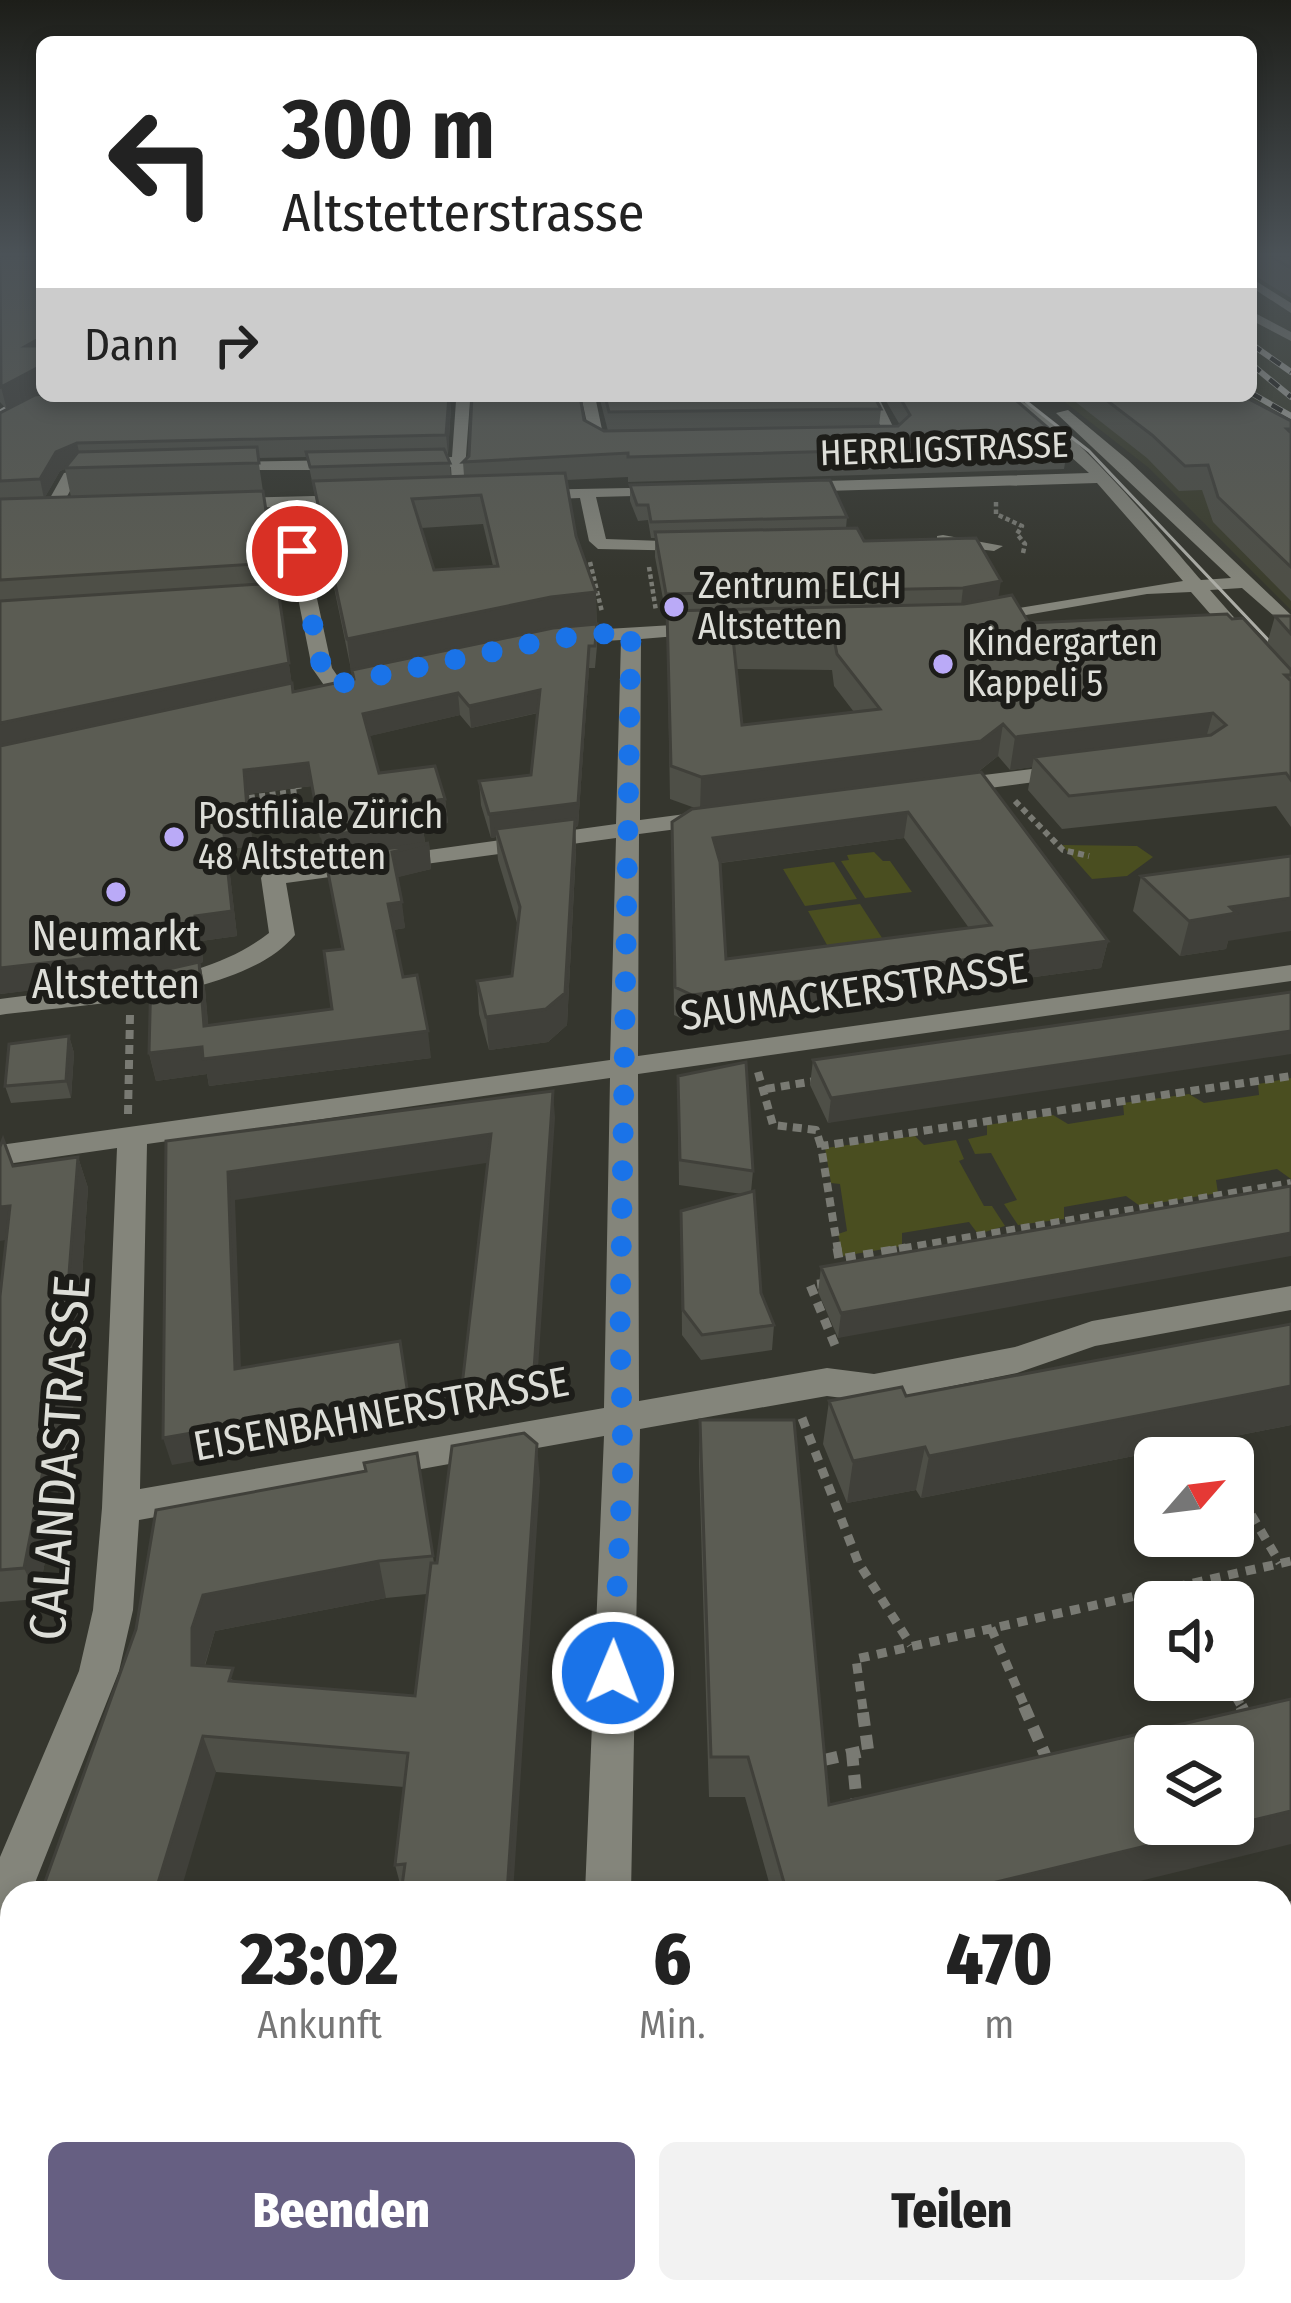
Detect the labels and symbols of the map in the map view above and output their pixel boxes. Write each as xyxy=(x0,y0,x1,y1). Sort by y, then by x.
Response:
street label: HERRLIGSTRASSE xyxy=(819,423,1069,475)
pin xyxy=(246,500,348,602)
place label: Zentrum ELCH Altstetten xyxy=(698,564,902,649)
marker: Zentrum ELCH Altstetten xyxy=(661,594,687,620)
place label: Kindergarten Kappeli 5 xyxy=(967,621,1158,706)
marker: Kindergarten Kappeli 5 xyxy=(930,651,956,677)
place label: Postfiliale Zürich 48 Altstetten xyxy=(198,794,443,879)
marker: Postfiliale Zürich 48 Altstetten xyxy=(161,824,187,850)
marker: Neumarkt Altstetten xyxy=(103,879,129,905)
place label: Neumarkt Altstetten xyxy=(31,911,201,1009)
street label: SAUMACKERSTRASSE xyxy=(677,943,1031,1041)
street label: CALANDASTRASSE xyxy=(16,1274,104,1642)
street label: EISENBAHNERSTRASSE xyxy=(190,1356,572,1472)
north arrow xyxy=(1134,1437,1254,1557)
position arrow xyxy=(550,1610,676,1736)

